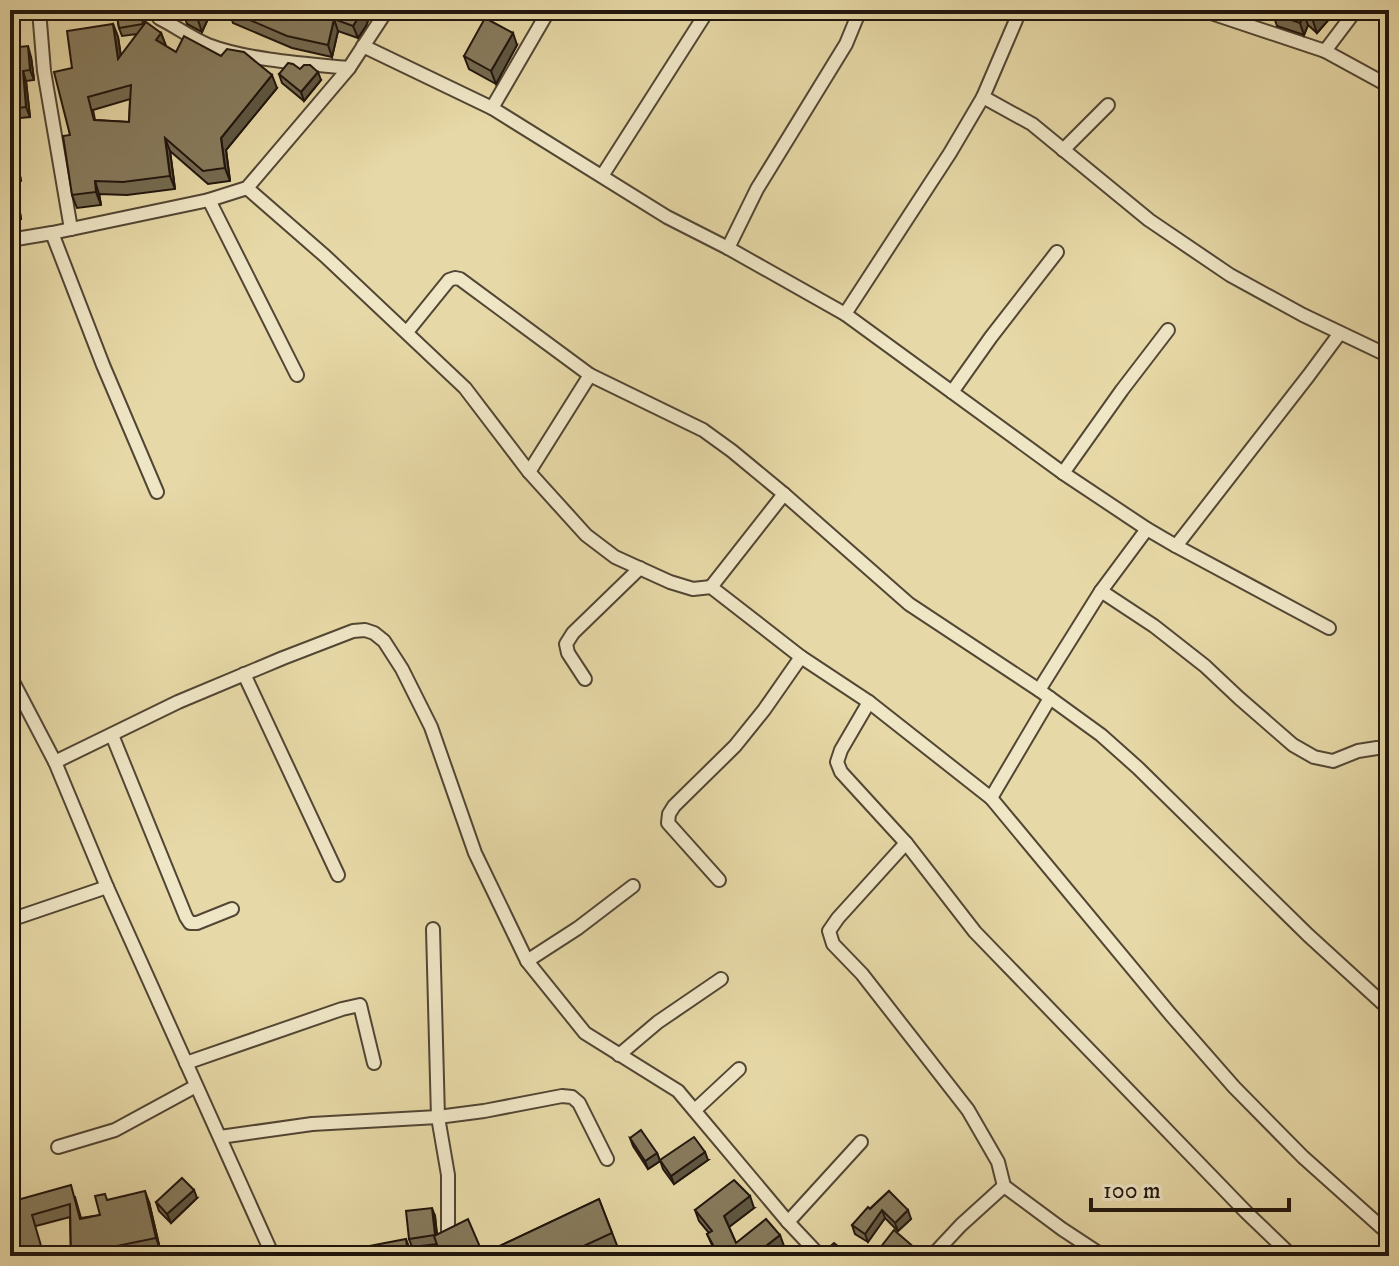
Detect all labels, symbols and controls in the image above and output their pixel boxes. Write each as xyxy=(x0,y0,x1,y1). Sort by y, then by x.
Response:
scale bar xyxy=(1091,1162,1289,1212)
text: 100 m xyxy=(1103,1176,1161,1206)

